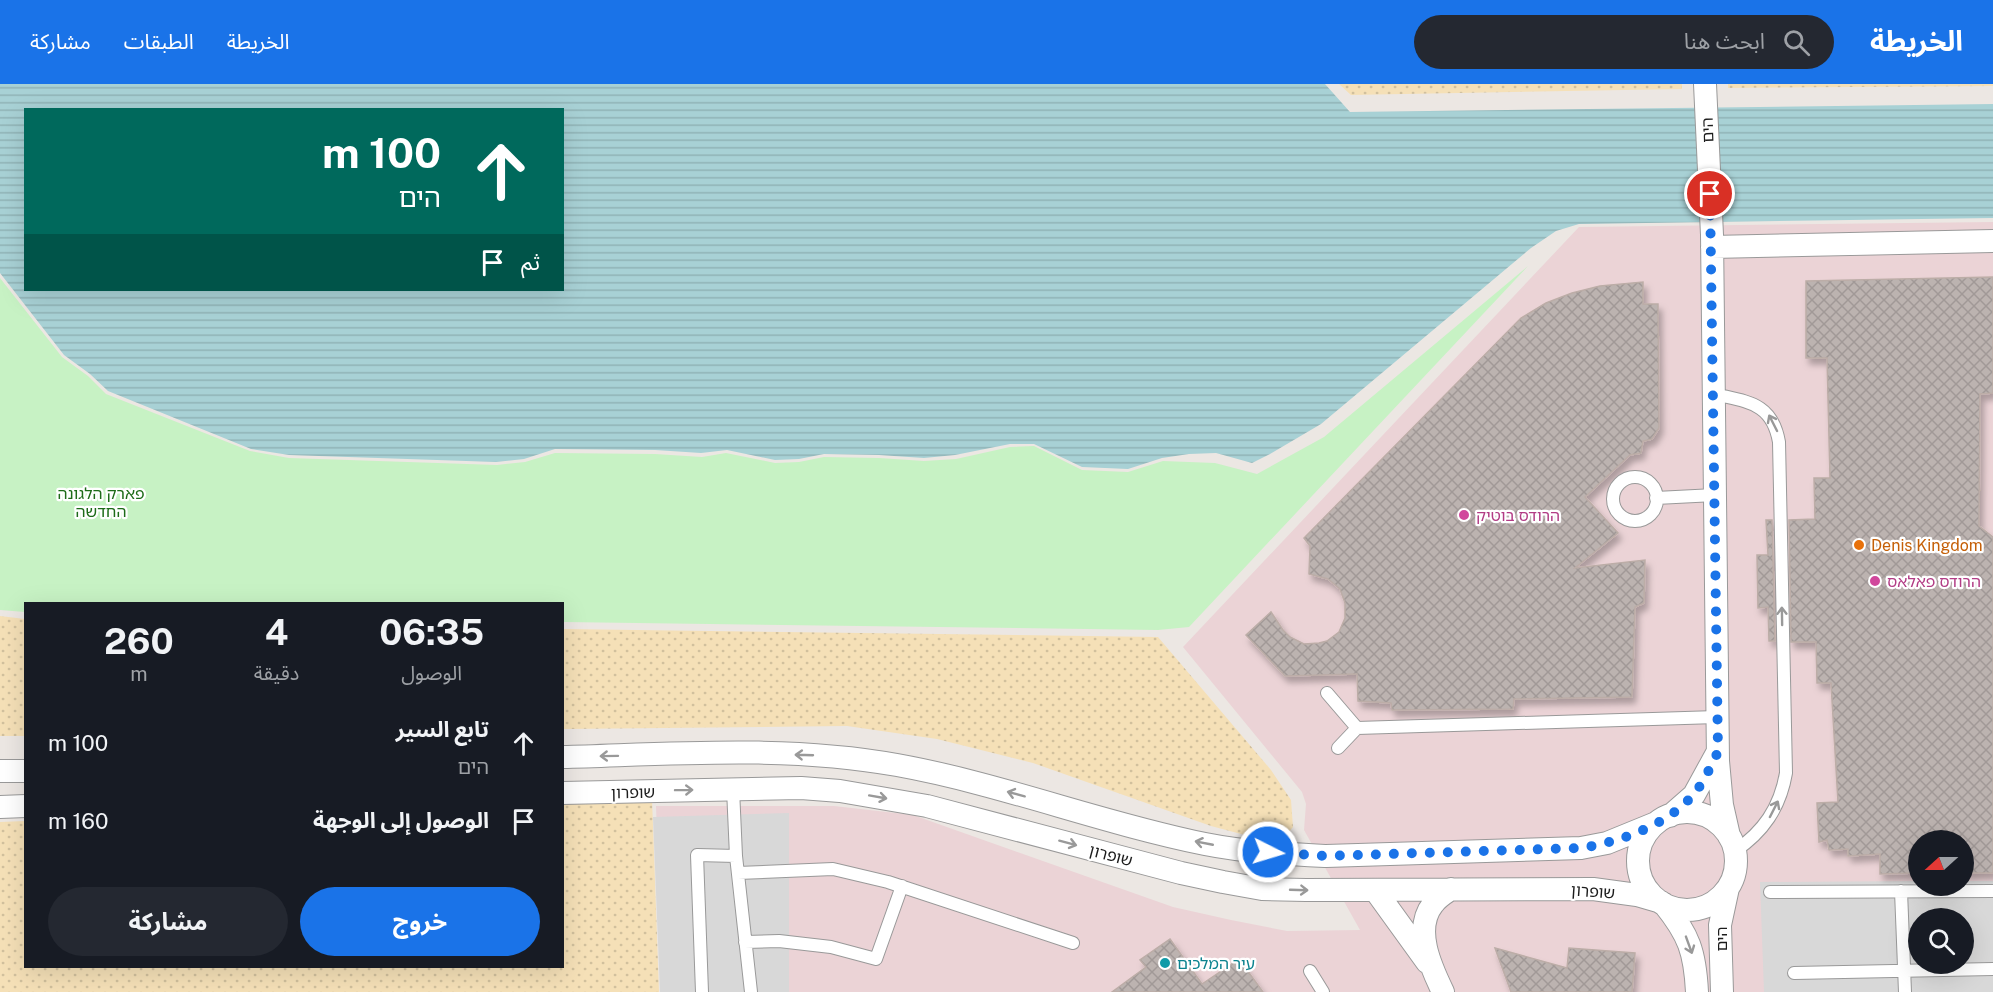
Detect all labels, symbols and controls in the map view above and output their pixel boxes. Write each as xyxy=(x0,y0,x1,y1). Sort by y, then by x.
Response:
search box xyxy=(1414,15,1834,69)
text: الخريطة xyxy=(1870,24,1963,57)
icon: search xyxy=(1780,26,1813,59)
text: ابحث هنا xyxy=(1684,28,1765,54)
text: مشاركة xyxy=(30,29,91,54)
text: الطبقات xyxy=(124,29,194,54)
text: الخريطة xyxy=(227,29,290,54)
street label: הים xyxy=(1698,117,1717,143)
text: 100 m xyxy=(322,128,441,177)
icon: ahead xyxy=(462,132,540,210)
pin xyxy=(1684,168,1735,219)
icon: arrive xyxy=(1693,177,1726,210)
text: הים xyxy=(398,181,441,213)
icon: arrive xyxy=(476,246,509,279)
text: ثم xyxy=(521,249,540,275)
one-way arrow xyxy=(1766,414,1778,432)
park label: פארק הלגונה החדשה xyxy=(57,484,145,521)
place label: הרודס בוטיק xyxy=(1476,506,1560,525)
marker: הרודס בוטיק xyxy=(1457,508,1471,522)
place label: Denis Kingdom xyxy=(1871,536,1983,555)
marker: Denis Kingdom xyxy=(1852,538,1866,552)
place label: הרודס פאלאס xyxy=(1887,572,1981,591)
marker: הרודס פאלאס xyxy=(1868,574,1882,588)
one-way arrow xyxy=(1777,607,1788,627)
text: 4 xyxy=(265,611,288,653)
text: 06:35 xyxy=(379,611,484,653)
text: 260 xyxy=(104,620,174,662)
text: دقيقة xyxy=(254,661,299,685)
text: الوصول xyxy=(401,661,462,685)
text: m xyxy=(130,662,148,686)
text: تابع السير xyxy=(396,716,489,742)
icon: ahead xyxy=(507,727,540,760)
text: 100 m xyxy=(48,730,108,756)
one-way arrow xyxy=(794,749,814,760)
one-way arrow xyxy=(599,750,619,762)
text: הים xyxy=(457,755,489,779)
street label: שופרון xyxy=(611,783,655,802)
one-way arrow xyxy=(673,785,693,796)
one-way arrow xyxy=(1007,788,1026,799)
one-way arrow xyxy=(868,792,888,803)
one-way arrow xyxy=(1769,801,1780,819)
icon: arrive xyxy=(507,805,540,838)
text: الوصول إلى الوجهة xyxy=(313,807,489,833)
text: 160 m xyxy=(48,808,108,834)
position arrow xyxy=(1236,820,1300,884)
north arrow xyxy=(1908,830,1974,896)
map controls xyxy=(1908,830,1974,974)
one-way arrow xyxy=(1195,837,1215,848)
one-way arrow xyxy=(1058,838,1077,850)
street label: שופרון xyxy=(1087,841,1135,870)
street label: שופרון xyxy=(1570,880,1616,903)
one-way arrow xyxy=(1289,884,1309,896)
button: مشاركة xyxy=(48,887,288,956)
button: خروج xyxy=(300,887,540,956)
button: search xyxy=(1908,908,1974,974)
street label: הים xyxy=(1712,926,1731,952)
one-way arrow xyxy=(1685,935,1696,953)
place label: עיר המלכים xyxy=(1177,954,1255,973)
marker: עיר המלכים xyxy=(1158,956,1172,970)

